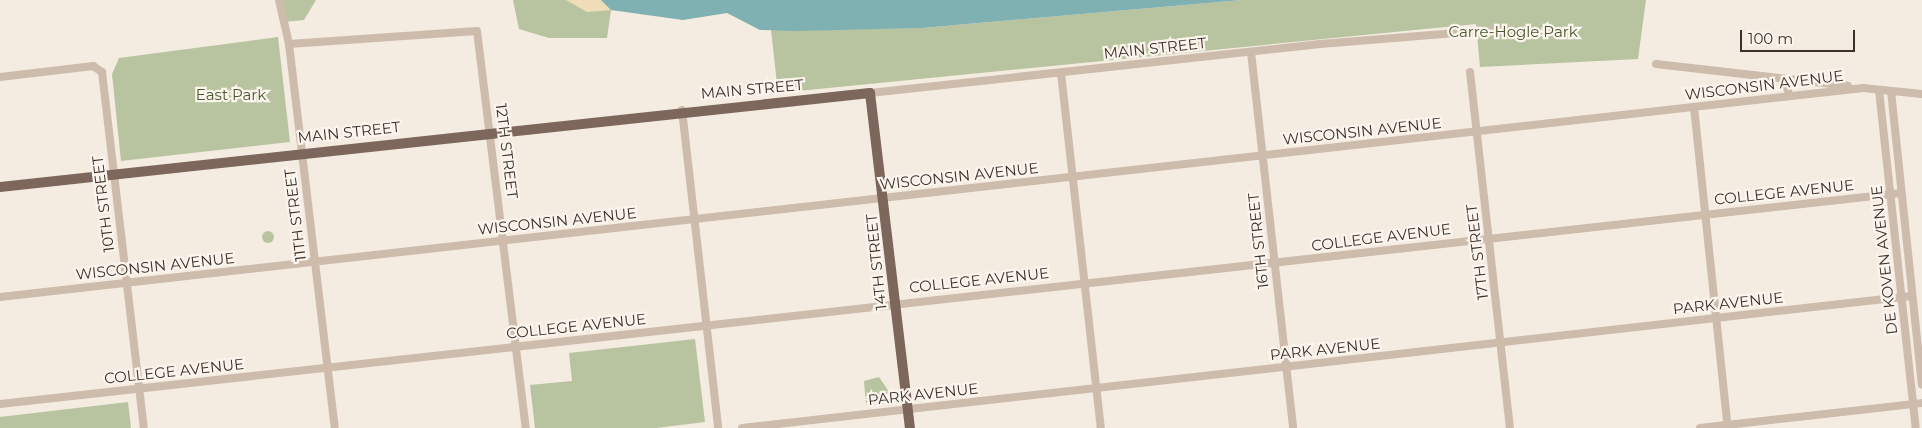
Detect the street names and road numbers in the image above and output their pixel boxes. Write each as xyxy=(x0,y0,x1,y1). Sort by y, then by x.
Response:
street label: MAIN STREET xyxy=(1103,34,1207,62)
street label: WISCONSIN AVENUE xyxy=(1684,66,1844,104)
street label: MAIN STREET xyxy=(700,76,804,102)
street label: 12TH STREET xyxy=(492,102,522,200)
street label: WISCONSIN AVENUE xyxy=(1282,114,1442,148)
street label: MAIN STREET xyxy=(297,118,401,146)
street label: 10TH STREET xyxy=(88,155,118,253)
street label: WISCONSIN AVENUE xyxy=(879,159,1039,193)
street label: 11TH STREET xyxy=(280,168,310,262)
street label: COLLEGE AVENUE xyxy=(1713,176,1855,208)
street label: DE KOVEN AVENUE xyxy=(1867,185,1901,335)
street label: 16TH STREET xyxy=(1244,192,1272,290)
street label: 17TH STREET xyxy=(1462,203,1492,301)
street label: WISCONSIN AVENUE xyxy=(477,204,637,238)
street label: 14TH STREET xyxy=(862,213,890,311)
street label: COLLEGE AVENUE xyxy=(1310,220,1452,254)
street label: WISCONSIN AVENUE xyxy=(75,249,235,283)
street label: COLLEGE AVENUE xyxy=(908,264,1050,296)
street label: PARK AVENUE xyxy=(1672,288,1784,318)
street label: COLLEGE AVENUE xyxy=(505,310,647,342)
street label: PARK AVENUE xyxy=(1269,334,1381,364)
street label: COLLEGE AVENUE xyxy=(103,355,245,387)
street label: PARK AVENUE xyxy=(867,379,979,409)

